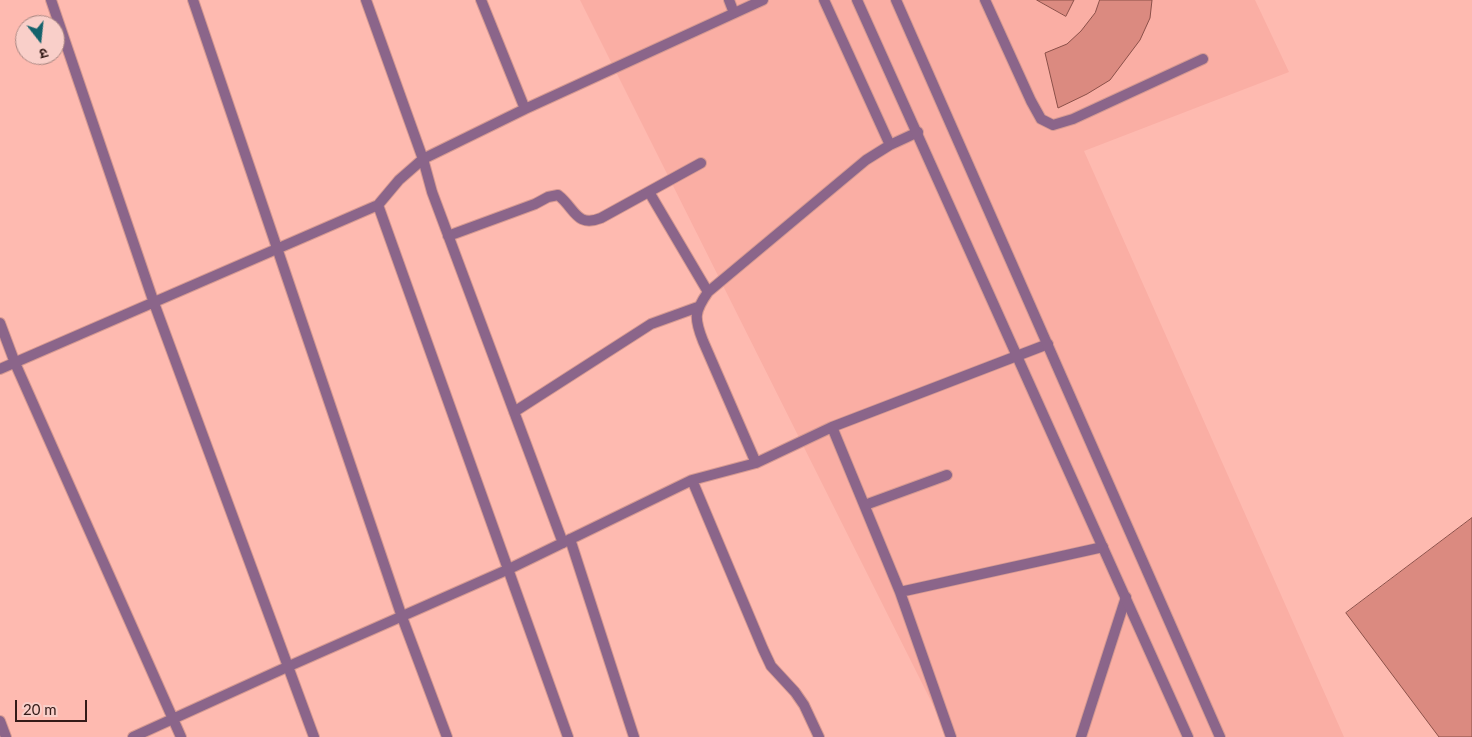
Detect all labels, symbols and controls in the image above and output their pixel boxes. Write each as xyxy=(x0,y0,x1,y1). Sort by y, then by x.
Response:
north arrow xyxy=(15,15,65,65)
text: उ xyxy=(38,45,50,63)
scale bar xyxy=(18,690,90,722)
text: 20 m xyxy=(23,700,57,718)

